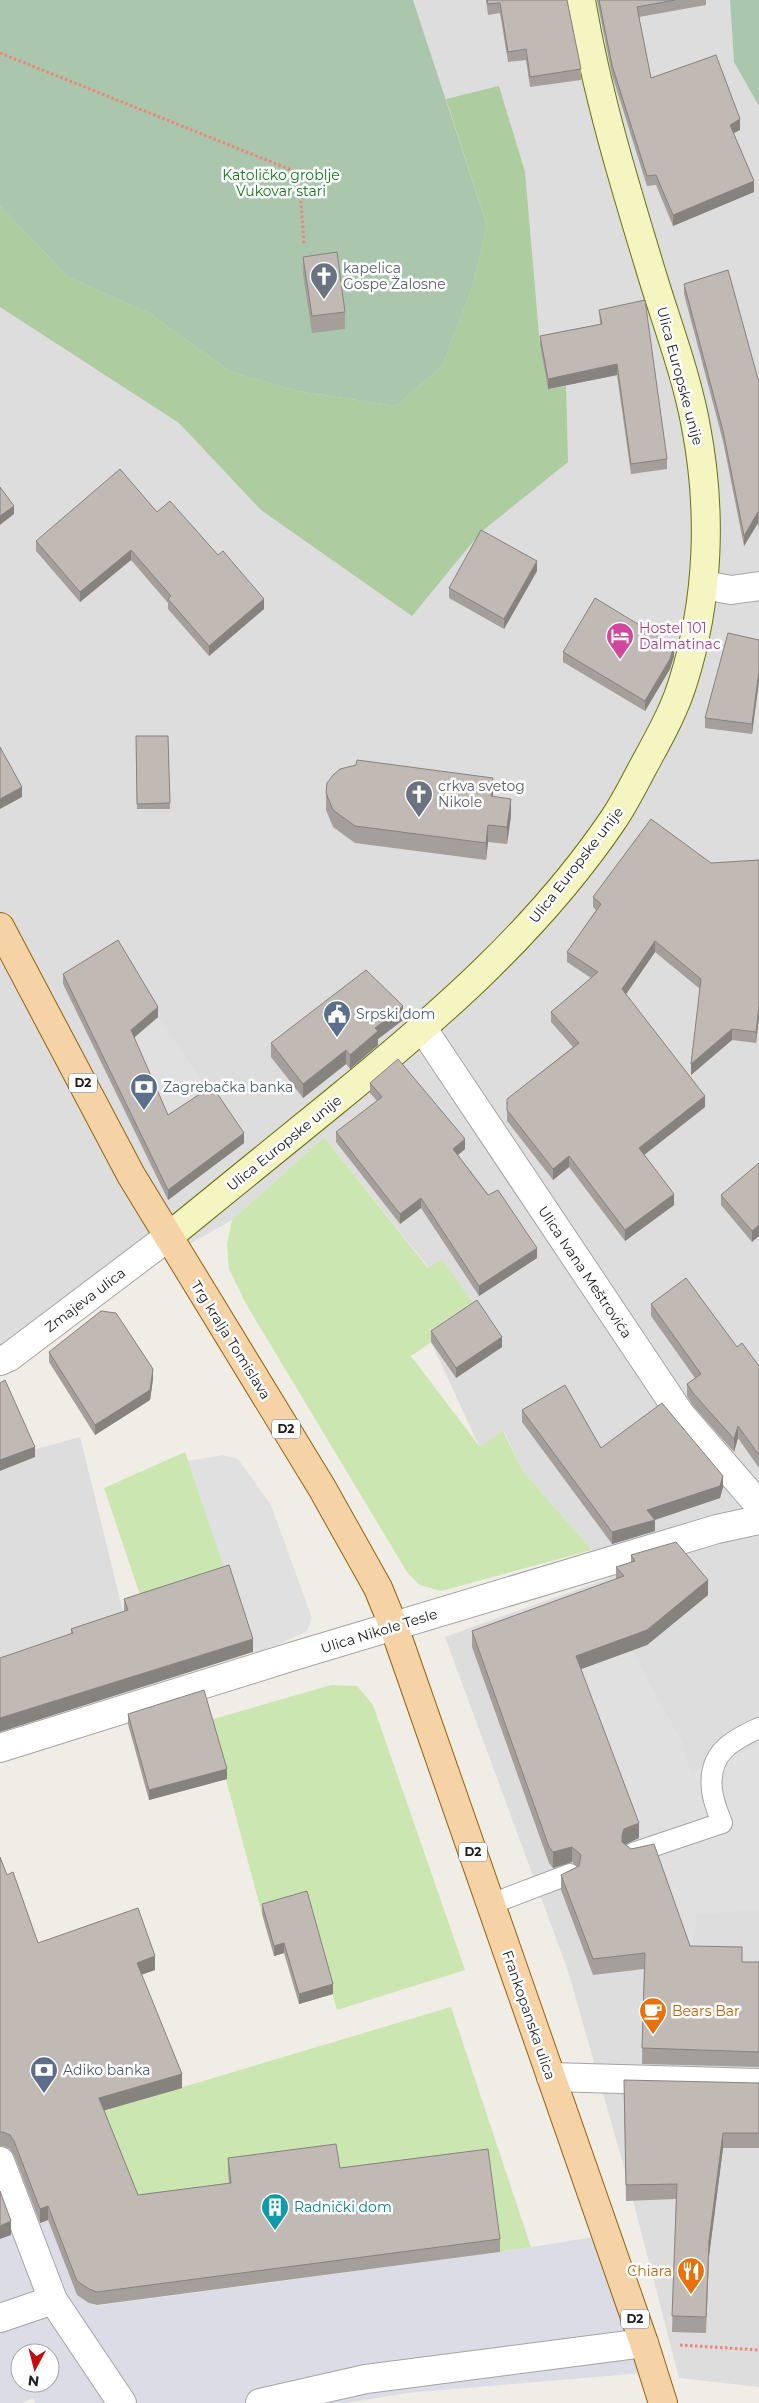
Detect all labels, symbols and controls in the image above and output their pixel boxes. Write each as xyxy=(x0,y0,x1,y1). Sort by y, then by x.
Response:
park label: Katoličko groblje Vukovar stari xyxy=(222,166,340,200)
place label: kapelica Gospe Žalosne xyxy=(343,259,446,293)
church icon: kapelica Gospe Žalosne xyxy=(309,261,339,300)
street label: Ulica Europske unije xyxy=(653,305,707,447)
place label: Hostel 101 Dalmatinac xyxy=(639,619,721,653)
hotel icon: Hostel 101 Dalmatinac xyxy=(605,621,635,660)
place label: crkva svetog Nikole xyxy=(438,777,525,811)
church icon: crkva svetog Nikole xyxy=(404,779,434,818)
street label: Ulica Europske unije xyxy=(525,803,627,927)
public building icon: Srpski dom xyxy=(322,999,352,1038)
place label: Srpski dom xyxy=(356,1005,435,1023)
bank icon: Zagrebačka banka xyxy=(129,1072,159,1111)
road number: D2 xyxy=(69,1074,97,1092)
place label: Zagrebačka banka xyxy=(163,1078,293,1096)
street label: Ulica Europske unije xyxy=(223,1091,345,1195)
street label: Ulica Ivana Meštrovića xyxy=(534,1203,636,1341)
street label: Zmajeva ulica xyxy=(41,1264,129,1336)
street label: Trg kralja Tomislava xyxy=(187,1277,275,1403)
road number: D2 xyxy=(272,1420,300,1438)
street label: Ulica Nikole Tesle xyxy=(318,1605,440,1657)
road number: D2 xyxy=(459,1842,487,1861)
street label: Frankopanska ulica xyxy=(498,1948,560,2082)
cafe icon: Bears Bar xyxy=(638,1996,668,2035)
place label: Bears Bar xyxy=(672,2002,740,2020)
bank icon: Adiko banka xyxy=(29,2055,59,2094)
place label: Adiko banka xyxy=(63,2061,150,2079)
building icon: Radnički dom xyxy=(260,2192,290,2231)
place label: Radnički dom xyxy=(294,2198,392,2216)
restaurant icon: Chiara xyxy=(676,2256,706,2295)
place label: Chiara xyxy=(627,2262,672,2280)
road number: D2 xyxy=(621,2310,649,2328)
north arrow xyxy=(10,2343,60,2393)
text: N xyxy=(27,2371,40,2391)

